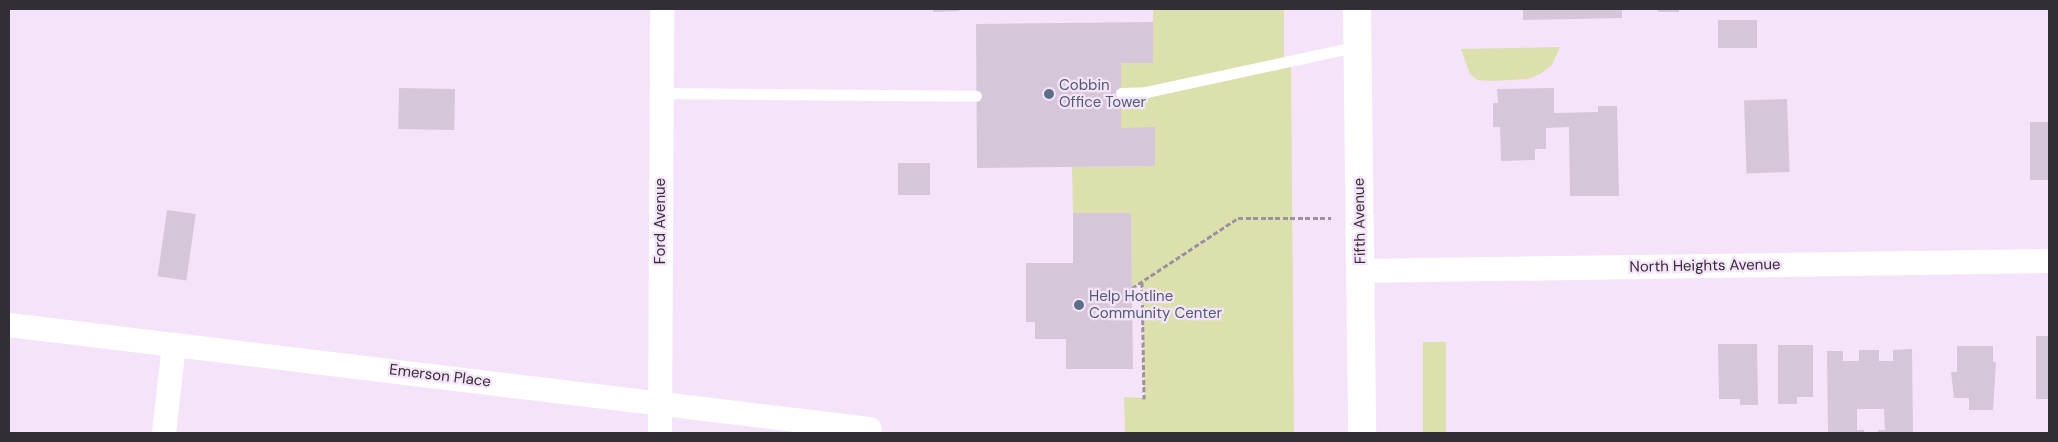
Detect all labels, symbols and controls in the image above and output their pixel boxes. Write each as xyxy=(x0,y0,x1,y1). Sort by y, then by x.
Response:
place label: Cobbin Office Tower xyxy=(1059,76,1146,111)
marker: Cobbin Office Tower xyxy=(1043,88,1055,100)
street label: Ford Avenue xyxy=(652,178,670,264)
street label: Fifth Avenue xyxy=(1350,178,1370,264)
street label: North Heights Avenue xyxy=(1629,256,1781,276)
place label: Help Hotline Community Center xyxy=(1089,287,1222,322)
marker: Help Hotline Community Center xyxy=(1073,299,1085,311)
street label: Emerson Place xyxy=(388,361,492,391)

